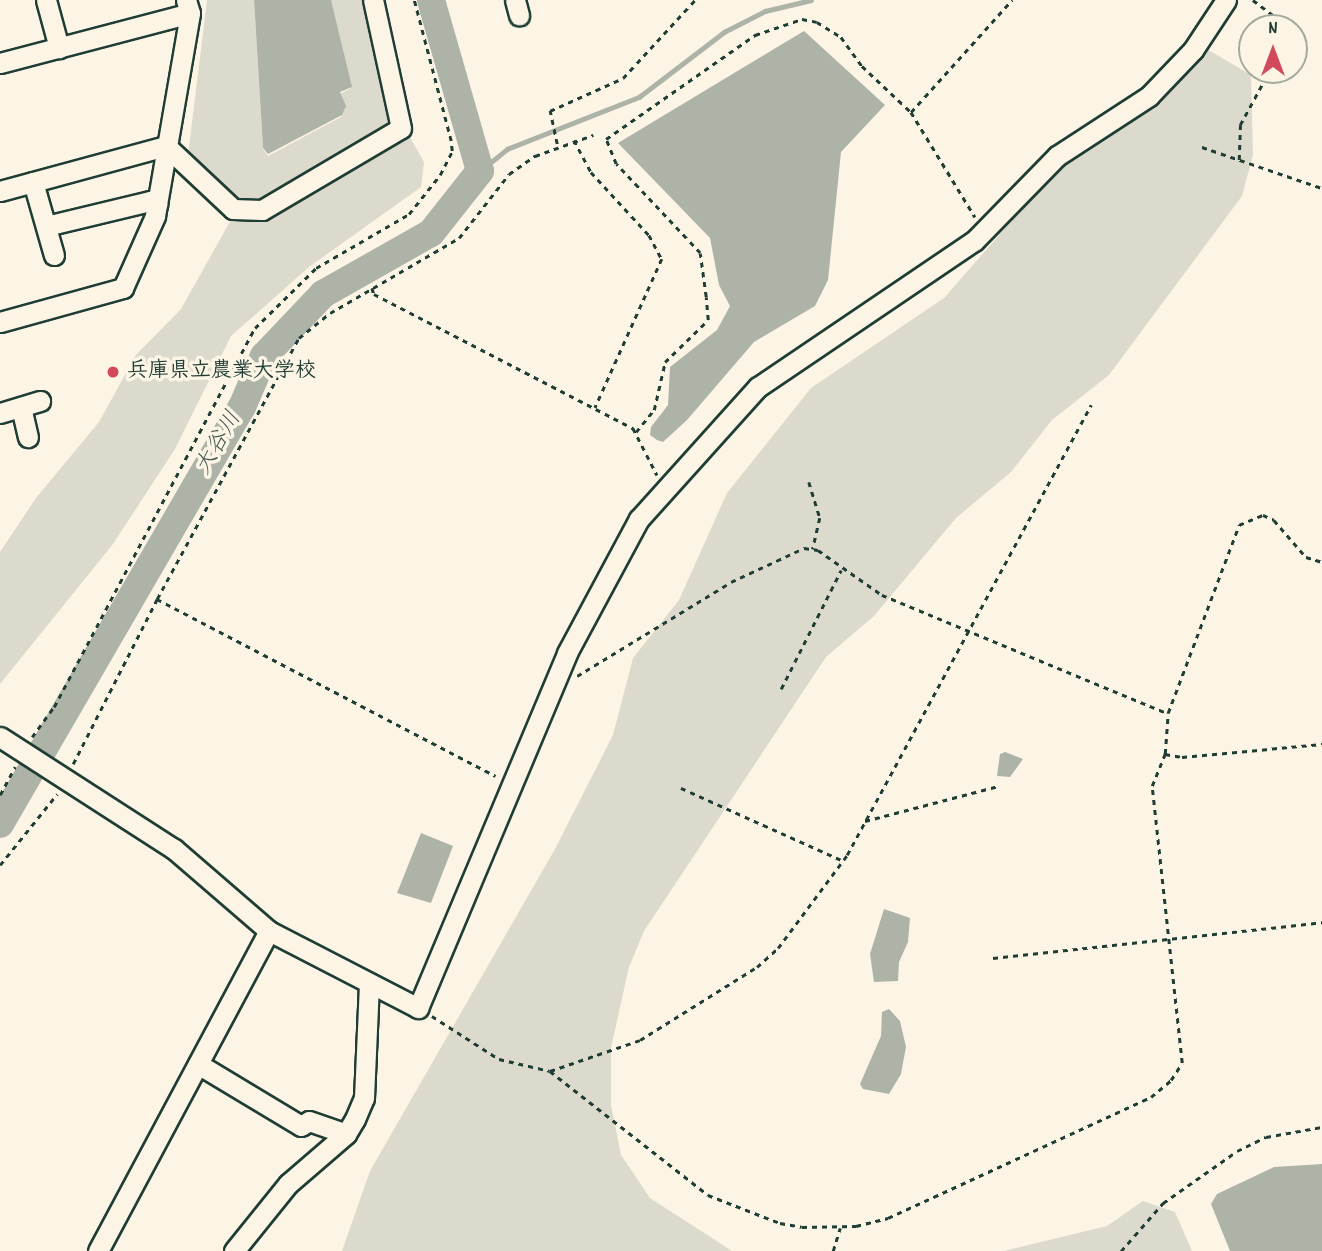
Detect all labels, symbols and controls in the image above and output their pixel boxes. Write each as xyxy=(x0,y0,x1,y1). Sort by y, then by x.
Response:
north arrow xyxy=(1238,14,1308,84)
text: N xyxy=(1268,16,1278,43)
place label: 兵庫県立農業大学校 xyxy=(127,359,316,385)
marker: 兵庫県立農業大学校 xyxy=(105,364,121,380)
water label: 大谷川 xyxy=(191,407,249,481)

